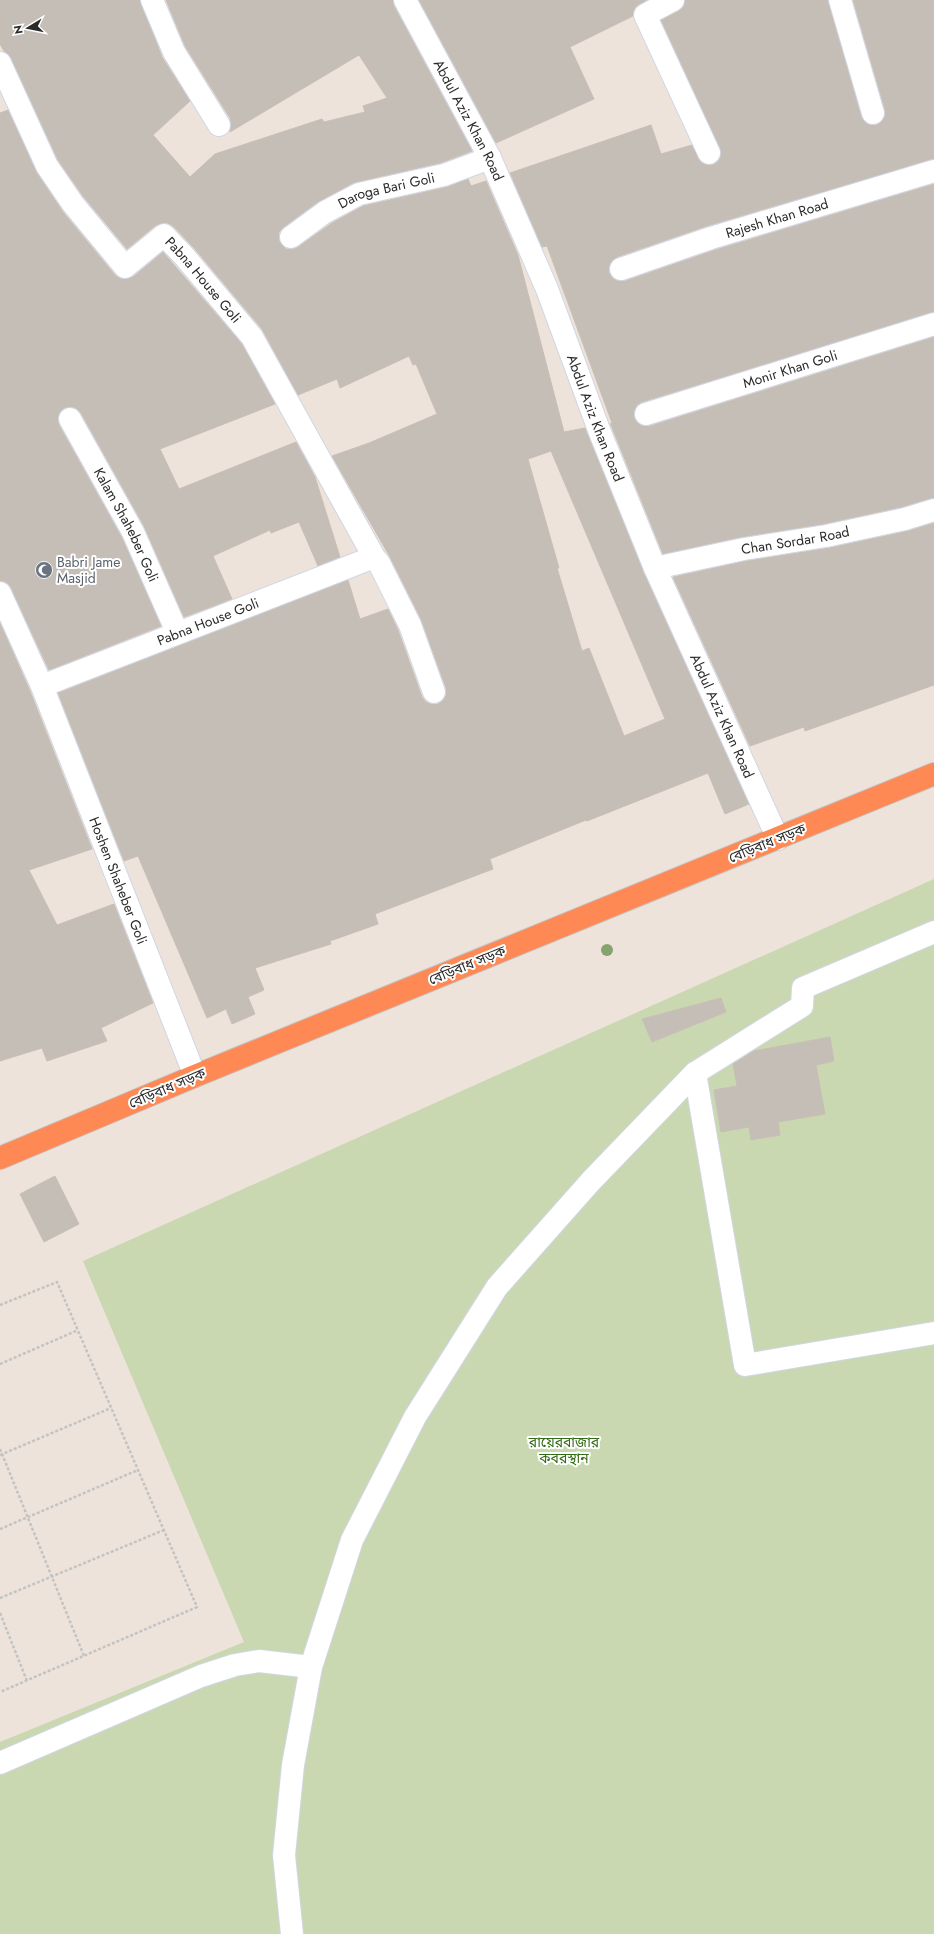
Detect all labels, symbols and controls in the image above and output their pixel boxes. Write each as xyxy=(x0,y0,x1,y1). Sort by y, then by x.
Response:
north arrow xyxy=(8,8,48,48)
text: N xyxy=(10,24,27,35)
street label: Abdul Aziz Khan Road xyxy=(429,56,509,184)
street label: Daroga Bari Goli xyxy=(334,167,437,213)
street label: Rajesh Khan Road xyxy=(723,193,831,243)
street label: Pabna House Goli xyxy=(161,232,246,327)
street label: Monir Khan Goli xyxy=(740,345,840,393)
street label: Abdul Aziz Khan Road xyxy=(562,352,629,484)
street label: Kalam Shaheber Goli xyxy=(89,464,164,585)
street label: Chan Sordar Road xyxy=(740,521,851,559)
place label: Babri Jame Masjid xyxy=(57,552,120,588)
mosque icon: Babri Jame Masjid xyxy=(34,560,54,580)
street label: Pabna House Goli xyxy=(154,593,262,650)
street label: Abdul Aziz Khan Road xyxy=(685,651,759,781)
street label: Hoshen Shaheber Goli xyxy=(84,814,152,947)
street label: বেড়িবাধ সড়ক xyxy=(725,818,809,868)
street label: বেড়িবাধ সড়ক xyxy=(425,940,509,990)
street label: বেড়িবাধ সড়ক xyxy=(125,1063,209,1113)
park label: রায়েরবাজার কবরস্থান xyxy=(528,1432,600,1468)

